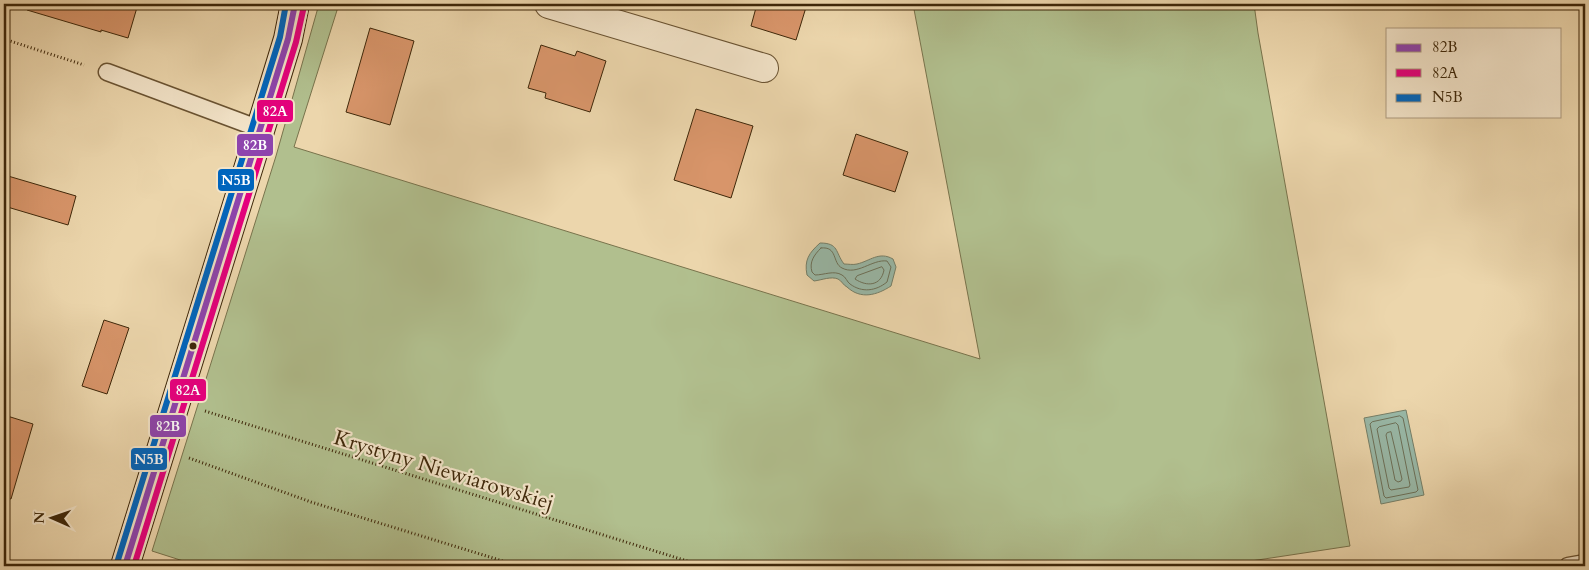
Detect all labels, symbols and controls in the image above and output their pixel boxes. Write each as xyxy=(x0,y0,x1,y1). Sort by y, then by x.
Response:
legend xyxy=(1386,28,1562,118)
text: 82B xyxy=(1432,37,1458,57)
text: 82A xyxy=(1432,63,1458,83)
text: N5B xyxy=(1432,87,1463,107)
line badge: 82A xyxy=(256,99,294,123)
text: 82A xyxy=(263,102,288,121)
line badge: 82B xyxy=(236,133,274,157)
text: 82B xyxy=(243,136,267,155)
line badge: N5B xyxy=(217,168,255,192)
text: N5B xyxy=(221,171,251,190)
unlabelled marker xyxy=(188,341,198,351)
line badge: 82A xyxy=(169,378,207,402)
text: 82A xyxy=(176,381,201,400)
line badge: 82B xyxy=(149,414,187,438)
text: 82B xyxy=(156,417,180,436)
street label: Krystyny Niewiarowskiej xyxy=(330,423,557,518)
line badge: N5B xyxy=(130,447,168,471)
text: N5B xyxy=(134,450,164,469)
north arrow xyxy=(28,492,78,542)
text: N xyxy=(30,511,49,524)

